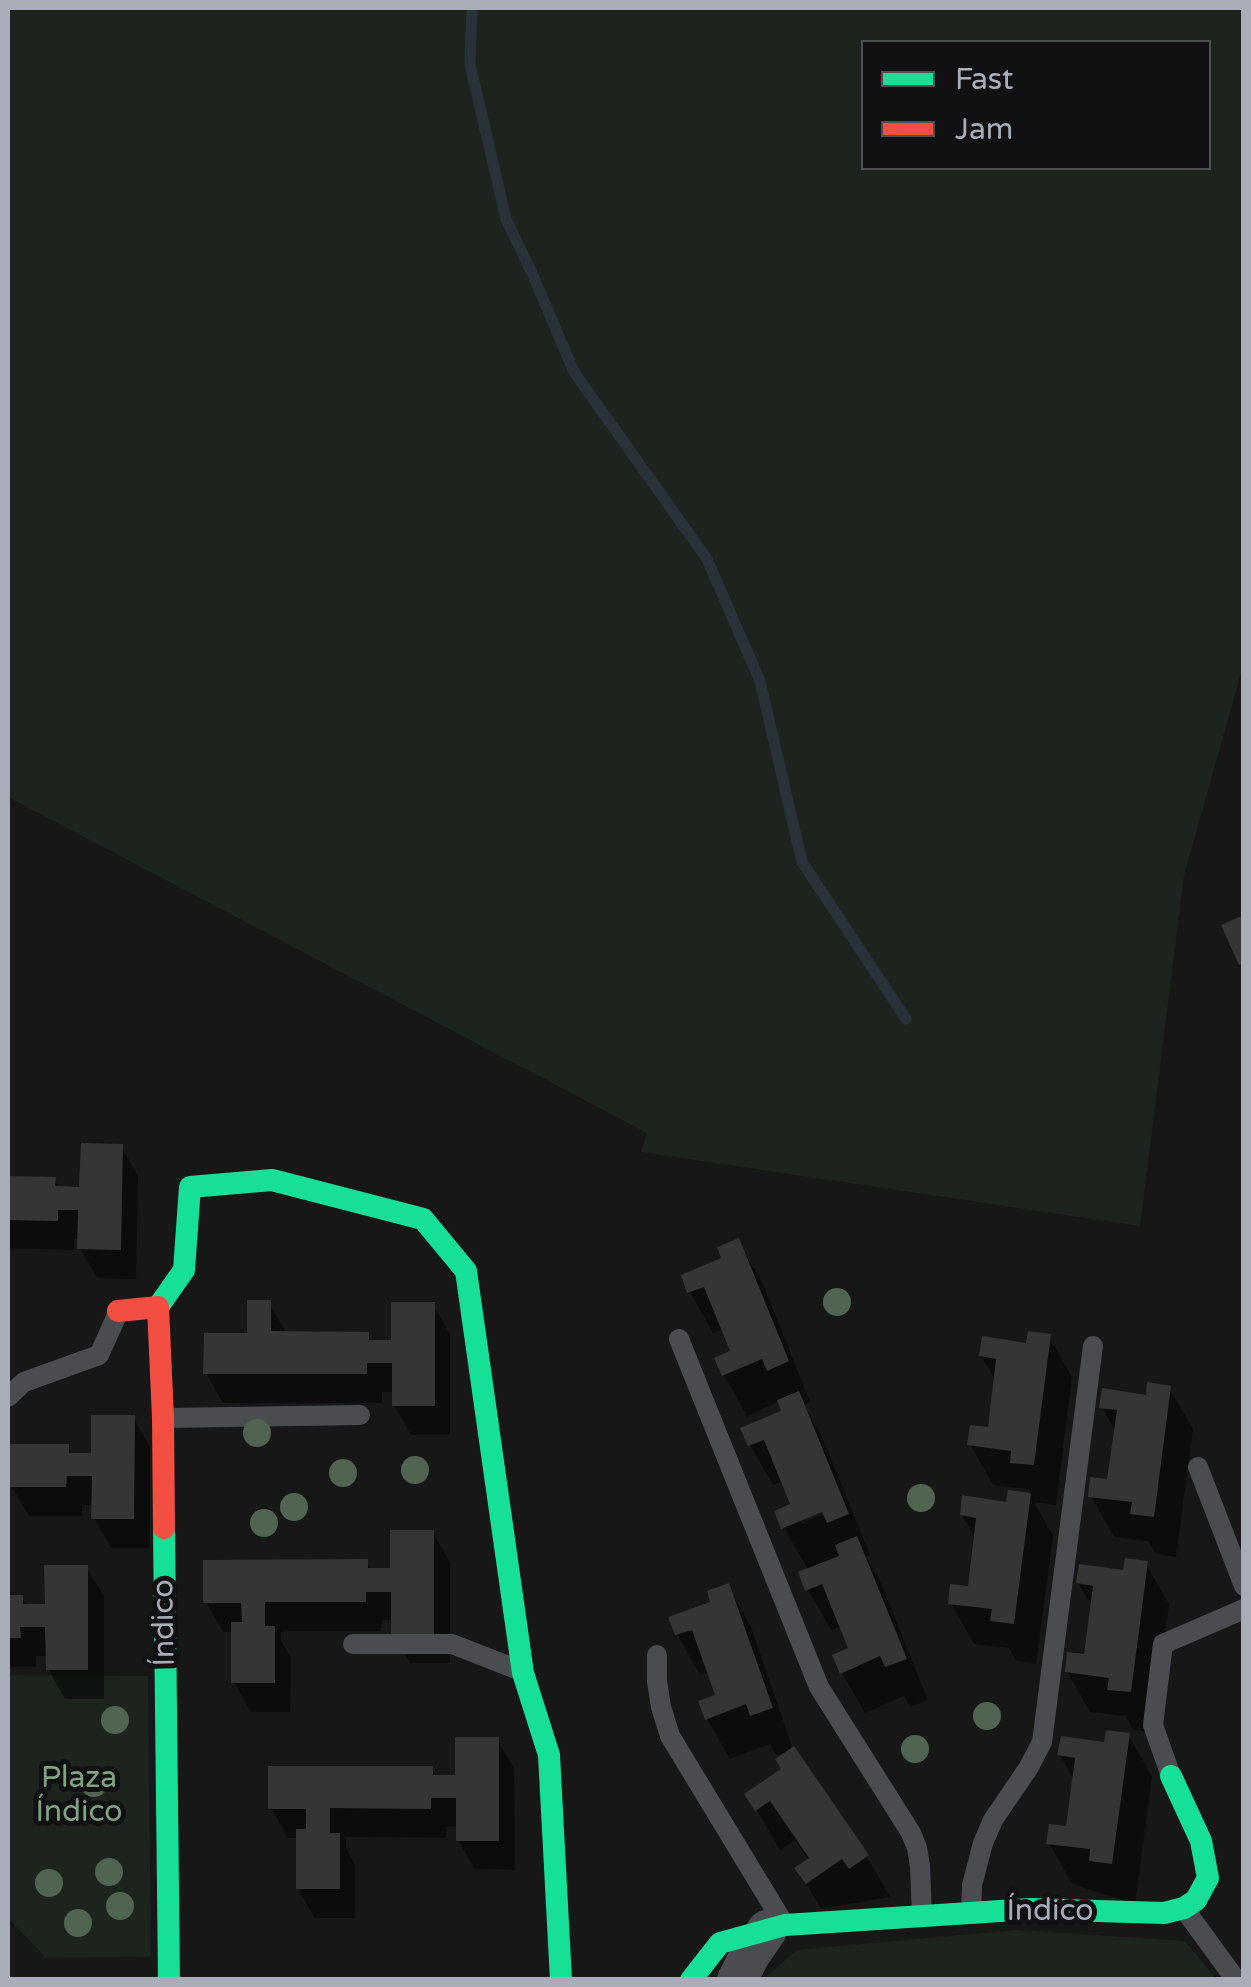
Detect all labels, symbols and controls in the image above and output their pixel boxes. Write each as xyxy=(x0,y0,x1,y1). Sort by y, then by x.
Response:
legend xyxy=(861,40,1211,170)
text: Fast xyxy=(955,61,1014,98)
text: Jam xyxy=(955,111,1013,148)
street label: Índico xyxy=(146,1579,184,1667)
park label: Plaza Índico xyxy=(35,1761,123,1832)
street label: Índico xyxy=(1006,1894,1094,1930)

